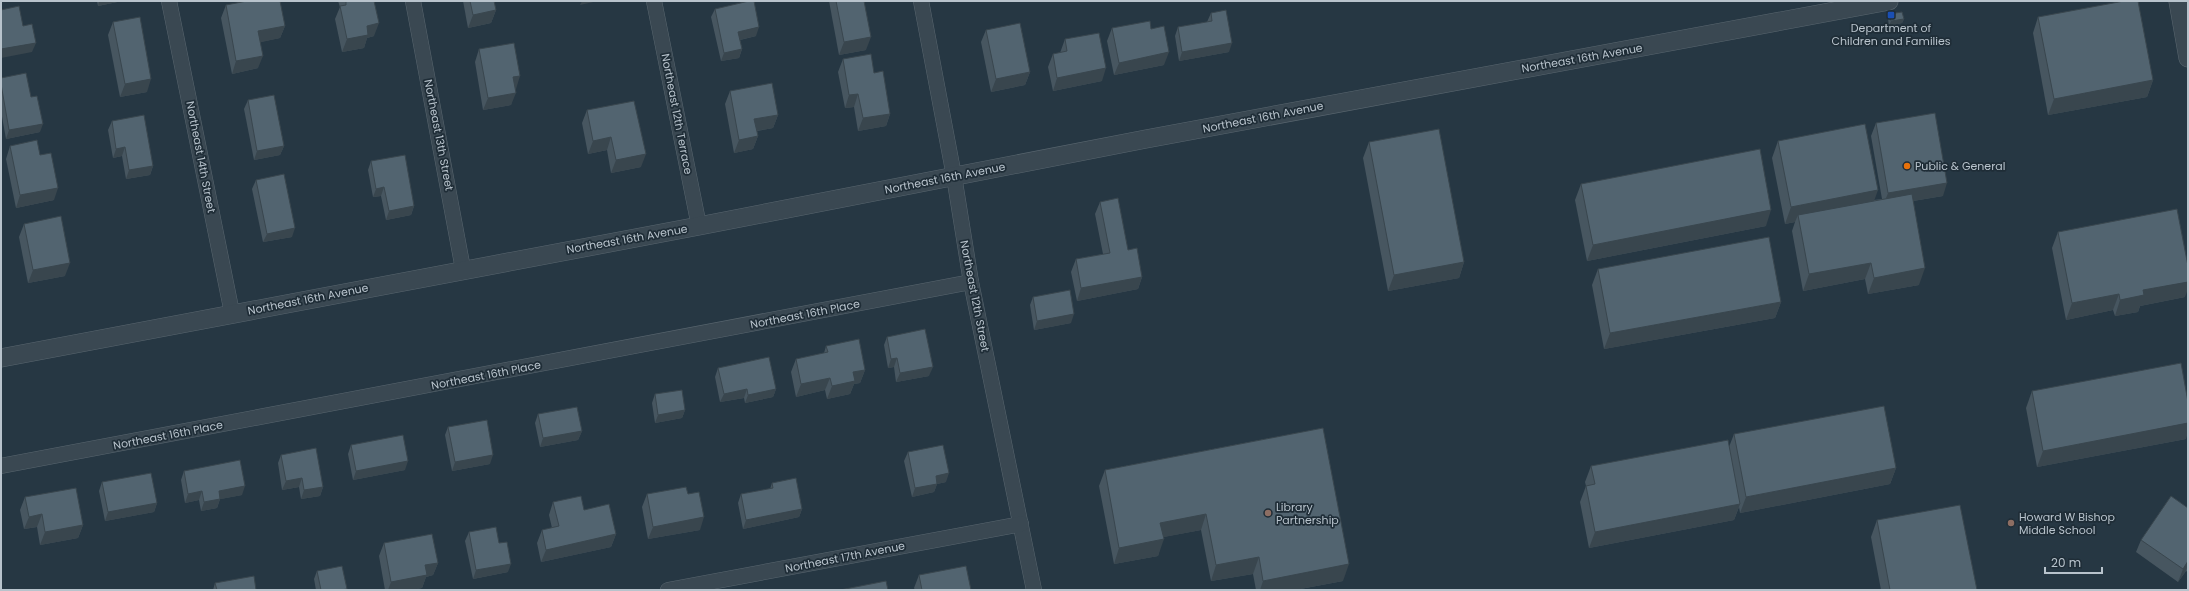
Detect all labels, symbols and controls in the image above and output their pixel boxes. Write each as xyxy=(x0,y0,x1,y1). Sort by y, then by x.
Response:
marker: Department of Children and Families xyxy=(1886,10,1896,20)
place label: Department of Children and Families xyxy=(1831,20,1951,49)
street label: Northeast 16th Avenue xyxy=(1520,39,1644,77)
street label: Northeast 12th Terrace xyxy=(657,52,697,176)
street label: Northeast 13th Street xyxy=(420,78,458,192)
street label: Northeast 16th Avenue xyxy=(1201,97,1325,137)
street label: Northeast 14th Street xyxy=(182,100,220,214)
street label: Northeast 16th Avenue xyxy=(883,158,1007,198)
place label: Public & General xyxy=(1915,158,2005,174)
marker: Public & General xyxy=(1902,161,1912,171)
street label: Northeast 16th Avenue xyxy=(565,220,689,258)
street label: Northeast 12th Street xyxy=(956,239,994,353)
street label: Northeast 16th Avenue xyxy=(246,279,370,319)
street label: Northeast 16th Place xyxy=(749,295,861,332)
street label: Northeast 16th Place xyxy=(430,356,542,393)
street label: Northeast 16th Place xyxy=(112,416,224,453)
place label: Library Partnership xyxy=(1276,499,1339,528)
marker: Library Partnership xyxy=(1263,508,1273,518)
place label: Howard W Bishop Middle School xyxy=(2019,509,2115,538)
marker: Howard W Bishop Middle School xyxy=(2006,518,2016,528)
street label: Northeast 17th Avenue xyxy=(784,538,906,576)
scale bar xyxy=(2045,549,2102,575)
text: 20 m xyxy=(2051,554,2081,571)

